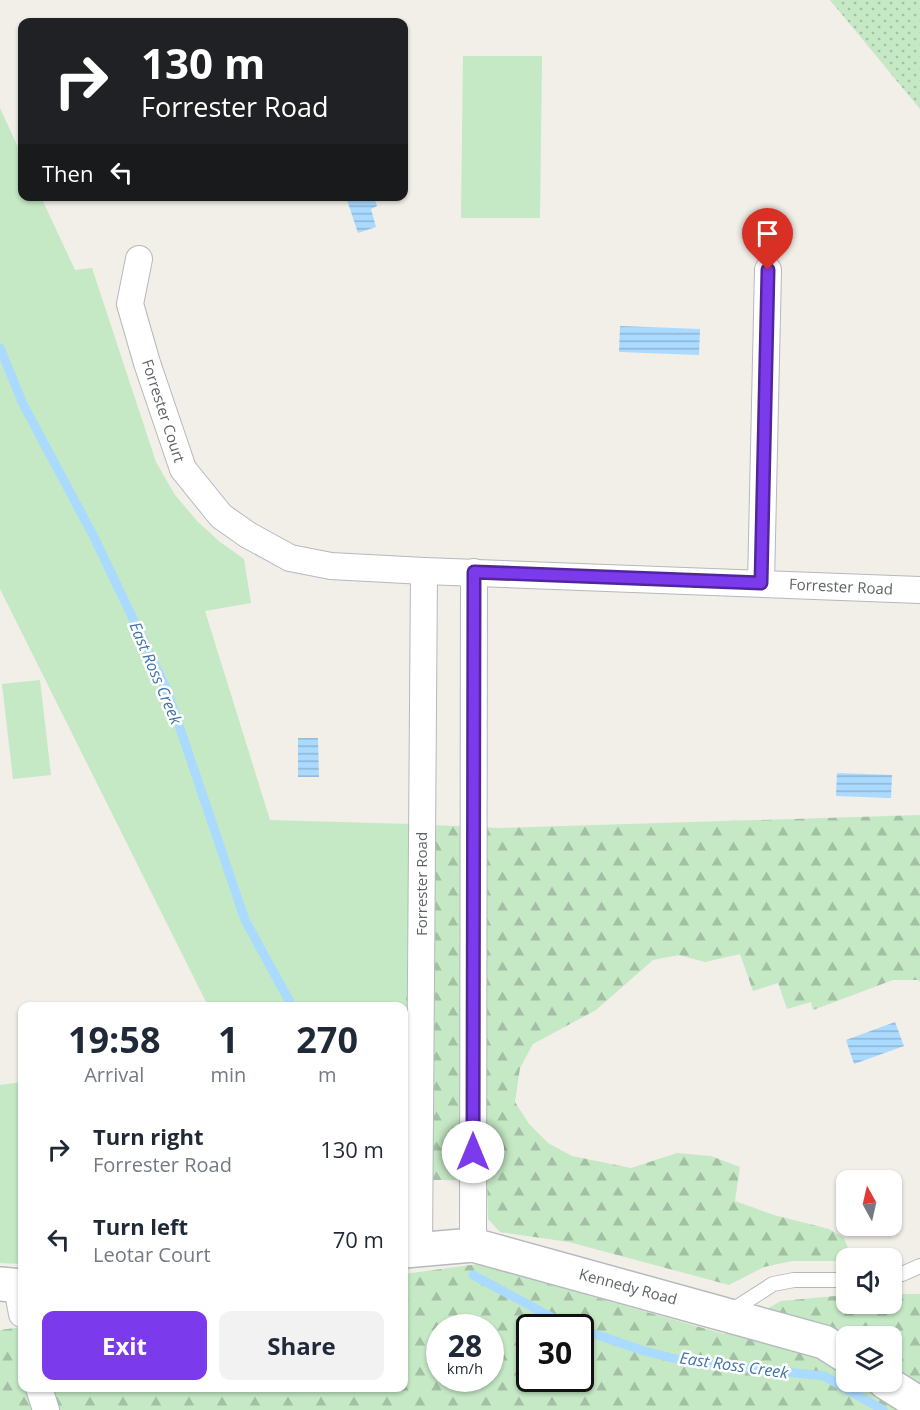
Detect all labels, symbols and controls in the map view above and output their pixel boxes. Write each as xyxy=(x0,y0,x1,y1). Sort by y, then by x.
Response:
text: 130 m xyxy=(141,34,265,91)
icon: right xyxy=(42,42,120,120)
text: Forrester Road xyxy=(141,88,329,125)
icon: left xyxy=(105,156,138,189)
text: Then xyxy=(42,158,93,188)
pin xyxy=(742,208,793,270)
icon: arrive xyxy=(751,217,784,250)
street label: Forrester Court xyxy=(138,356,190,465)
street label: Forrester Road xyxy=(789,573,894,599)
water label: East Ross Creek xyxy=(125,618,188,729)
street label: Forrester Road xyxy=(411,832,431,936)
text: 19:58 xyxy=(68,1015,161,1064)
text: 1 xyxy=(218,1015,239,1064)
text: 270 xyxy=(296,1015,358,1064)
text: Arrival xyxy=(84,1061,144,1088)
text: min xyxy=(210,1061,246,1088)
text: m xyxy=(318,1061,336,1088)
position arrow xyxy=(441,1120,505,1184)
text: Turn right xyxy=(93,1121,204,1151)
icon: right xyxy=(42,1133,75,1166)
text: 130 m xyxy=(320,1134,384,1164)
text: Forrester Road xyxy=(93,1151,232,1178)
north arrow xyxy=(836,1170,902,1236)
map controls xyxy=(836,1170,902,1392)
text: Turn left xyxy=(93,1211,188,1241)
icon: left xyxy=(42,1223,75,1256)
text: 70 m xyxy=(333,1224,384,1254)
text: Leotar Court xyxy=(93,1241,211,1268)
button: sound xyxy=(836,1248,902,1314)
street label: Kennedy Road xyxy=(577,1263,680,1309)
button: Exit xyxy=(42,1311,207,1380)
button: Share xyxy=(219,1311,384,1380)
speed limit sign: 30 xyxy=(516,1314,594,1392)
text: 28 xyxy=(448,1325,482,1366)
button: layers xyxy=(836,1326,902,1392)
water label: East Ross Creek xyxy=(678,1347,791,1384)
text: km/h xyxy=(447,1358,483,1378)

